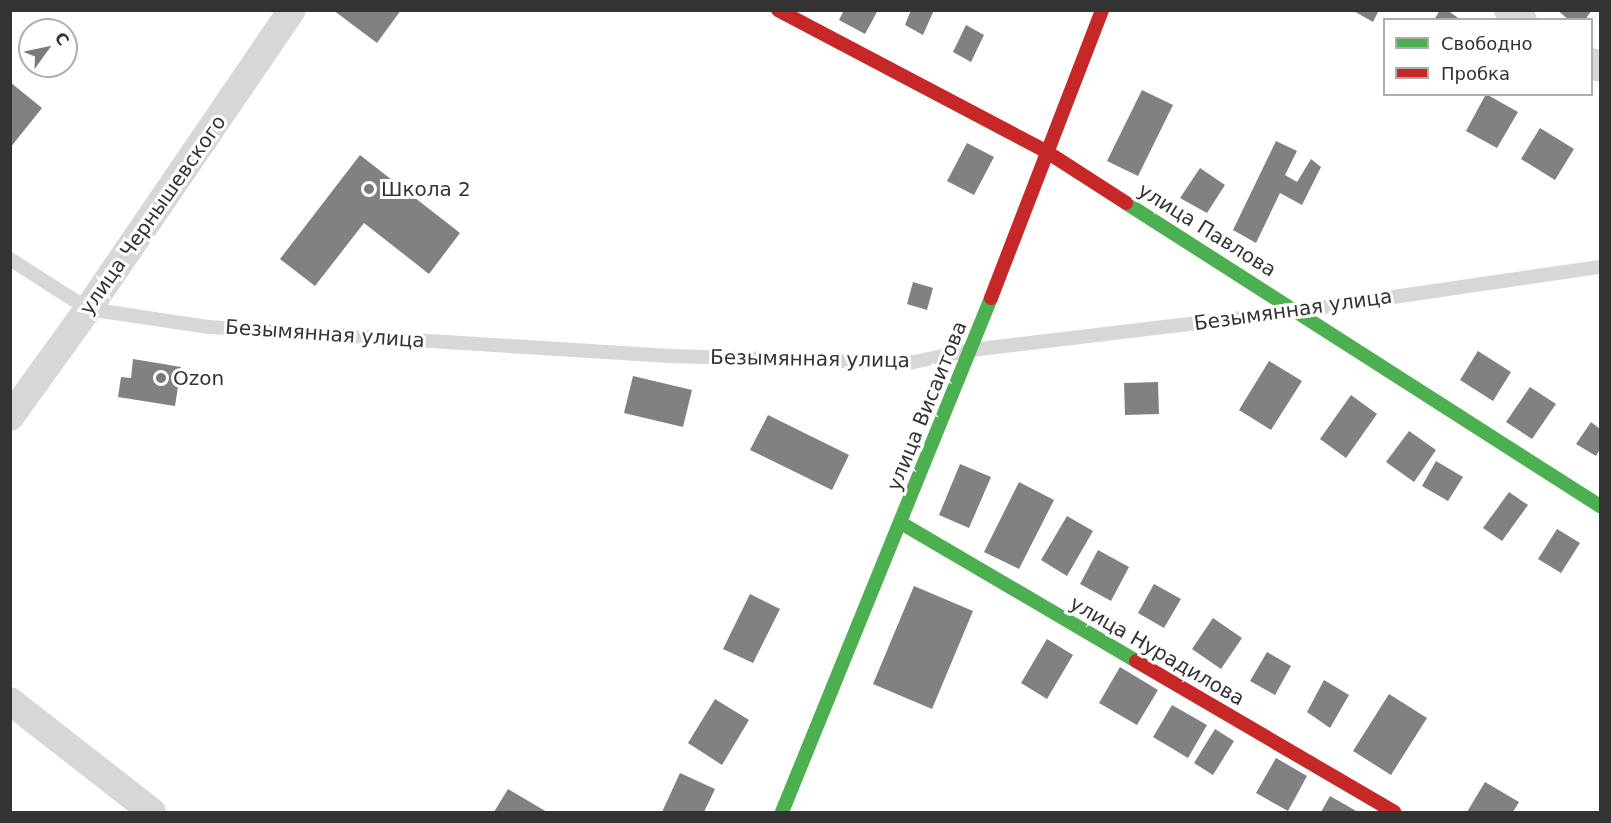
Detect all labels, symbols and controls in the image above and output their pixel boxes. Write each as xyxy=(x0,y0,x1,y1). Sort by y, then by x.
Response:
north arrow xyxy=(18,18,78,78)
legend xyxy=(1383,18,1593,96)
text: С xyxy=(51,29,73,49)
text: Свободно xyxy=(1441,33,1533,54)
text: Пробка xyxy=(1441,63,1510,84)
street label: улица Чернышевского xyxy=(75,111,231,319)
place label: Школа 2 xyxy=(381,177,471,201)
street label: улица Павлова xyxy=(1134,178,1280,282)
marker: Школа 2 xyxy=(362,182,376,196)
street label: Безымянная улица xyxy=(1192,284,1394,336)
street label: Безымянная улица xyxy=(224,315,426,353)
street label: улица Висаитова xyxy=(882,318,972,494)
street label: Безымянная улица xyxy=(710,345,910,373)
place label: Ozon xyxy=(173,366,224,390)
marker: Ozon xyxy=(154,371,168,385)
street label: улица Нурадилова xyxy=(1065,591,1249,711)

